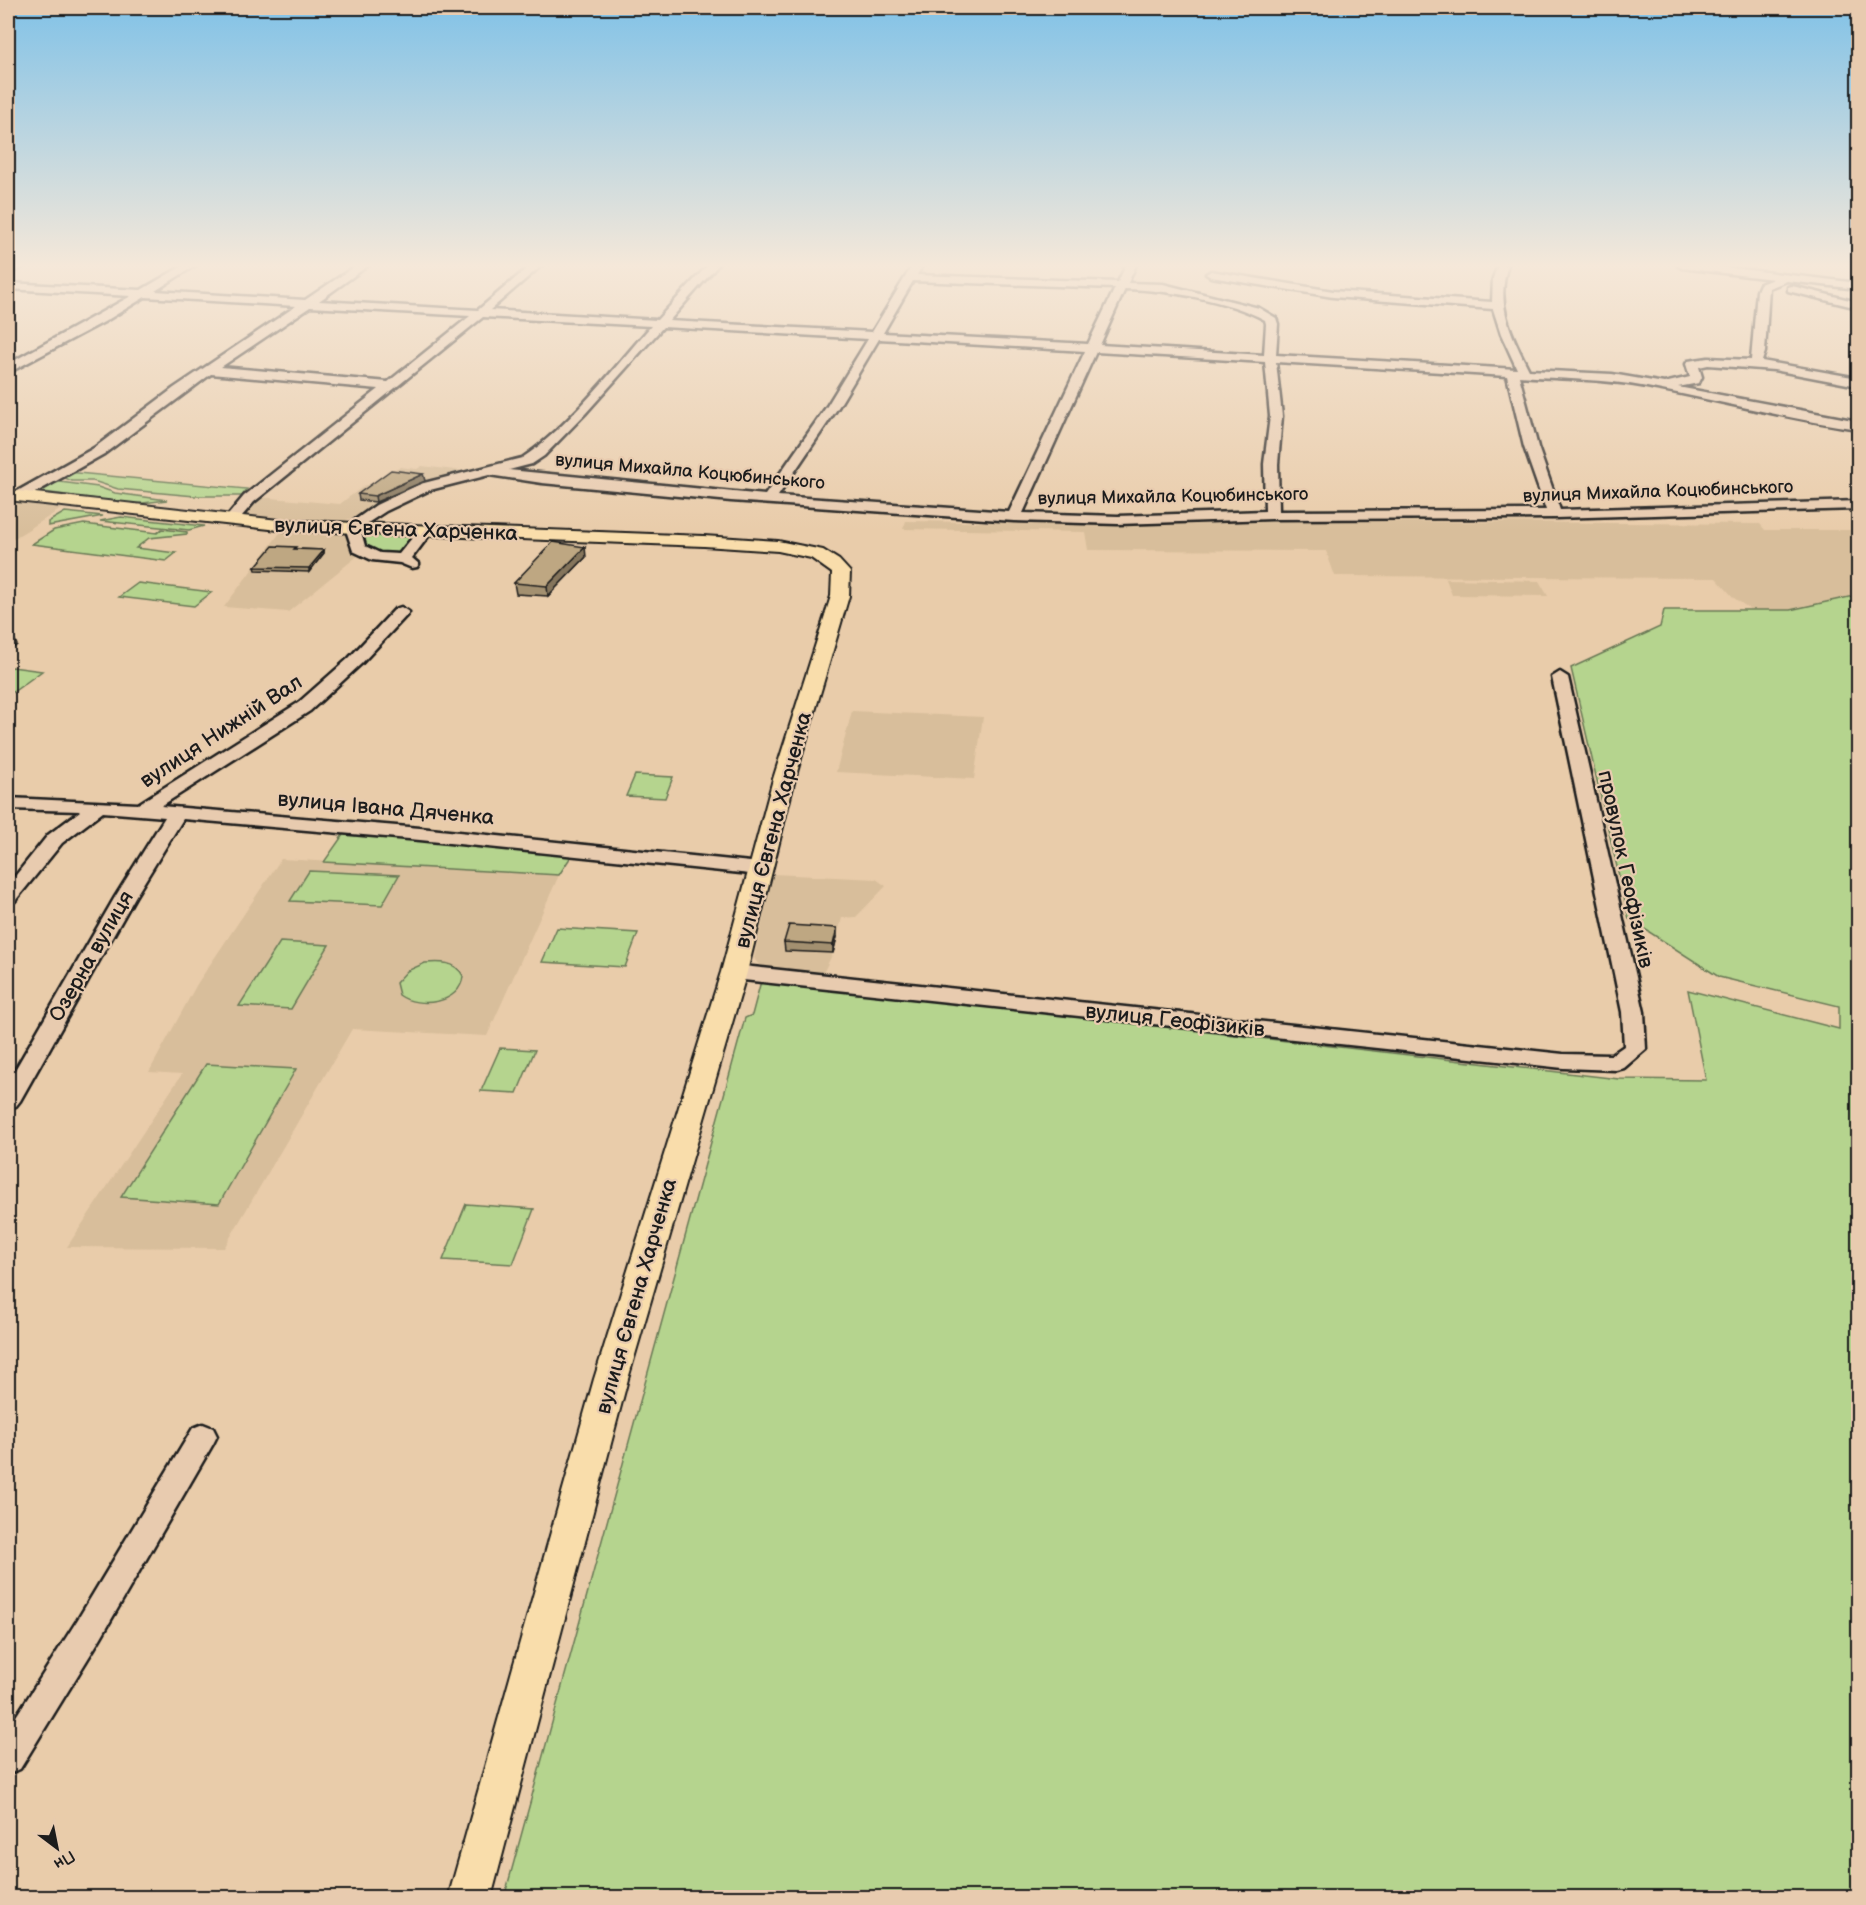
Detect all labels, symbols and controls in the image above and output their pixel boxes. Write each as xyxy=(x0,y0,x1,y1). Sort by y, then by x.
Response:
street label: вулиця Михайла Коцюбинського xyxy=(554,449,826,494)
street label: вулиця Михайла Коцюбинського xyxy=(1522,476,1794,507)
street label: вулиця Михайла Коцюбинського xyxy=(1038,484,1308,509)
street label: вулиця Євгена Харченка xyxy=(274,513,519,546)
street label: вулиця Нижній Вал xyxy=(135,670,307,793)
street label: вулиця Євгена Харченка xyxy=(730,709,817,951)
street label: провулок Геофізиків xyxy=(1592,768,1659,970)
street label: вулиця Івана Дяченка xyxy=(277,787,496,830)
street label: Озерна вулиця xyxy=(44,886,139,1026)
street label: вулиця Геофізиків xyxy=(1084,999,1266,1042)
street label: вулиця Євгена Харченка xyxy=(591,1175,682,1417)
north arrow xyxy=(27,1818,87,1878)
text: Пн xyxy=(50,1846,78,1873)

